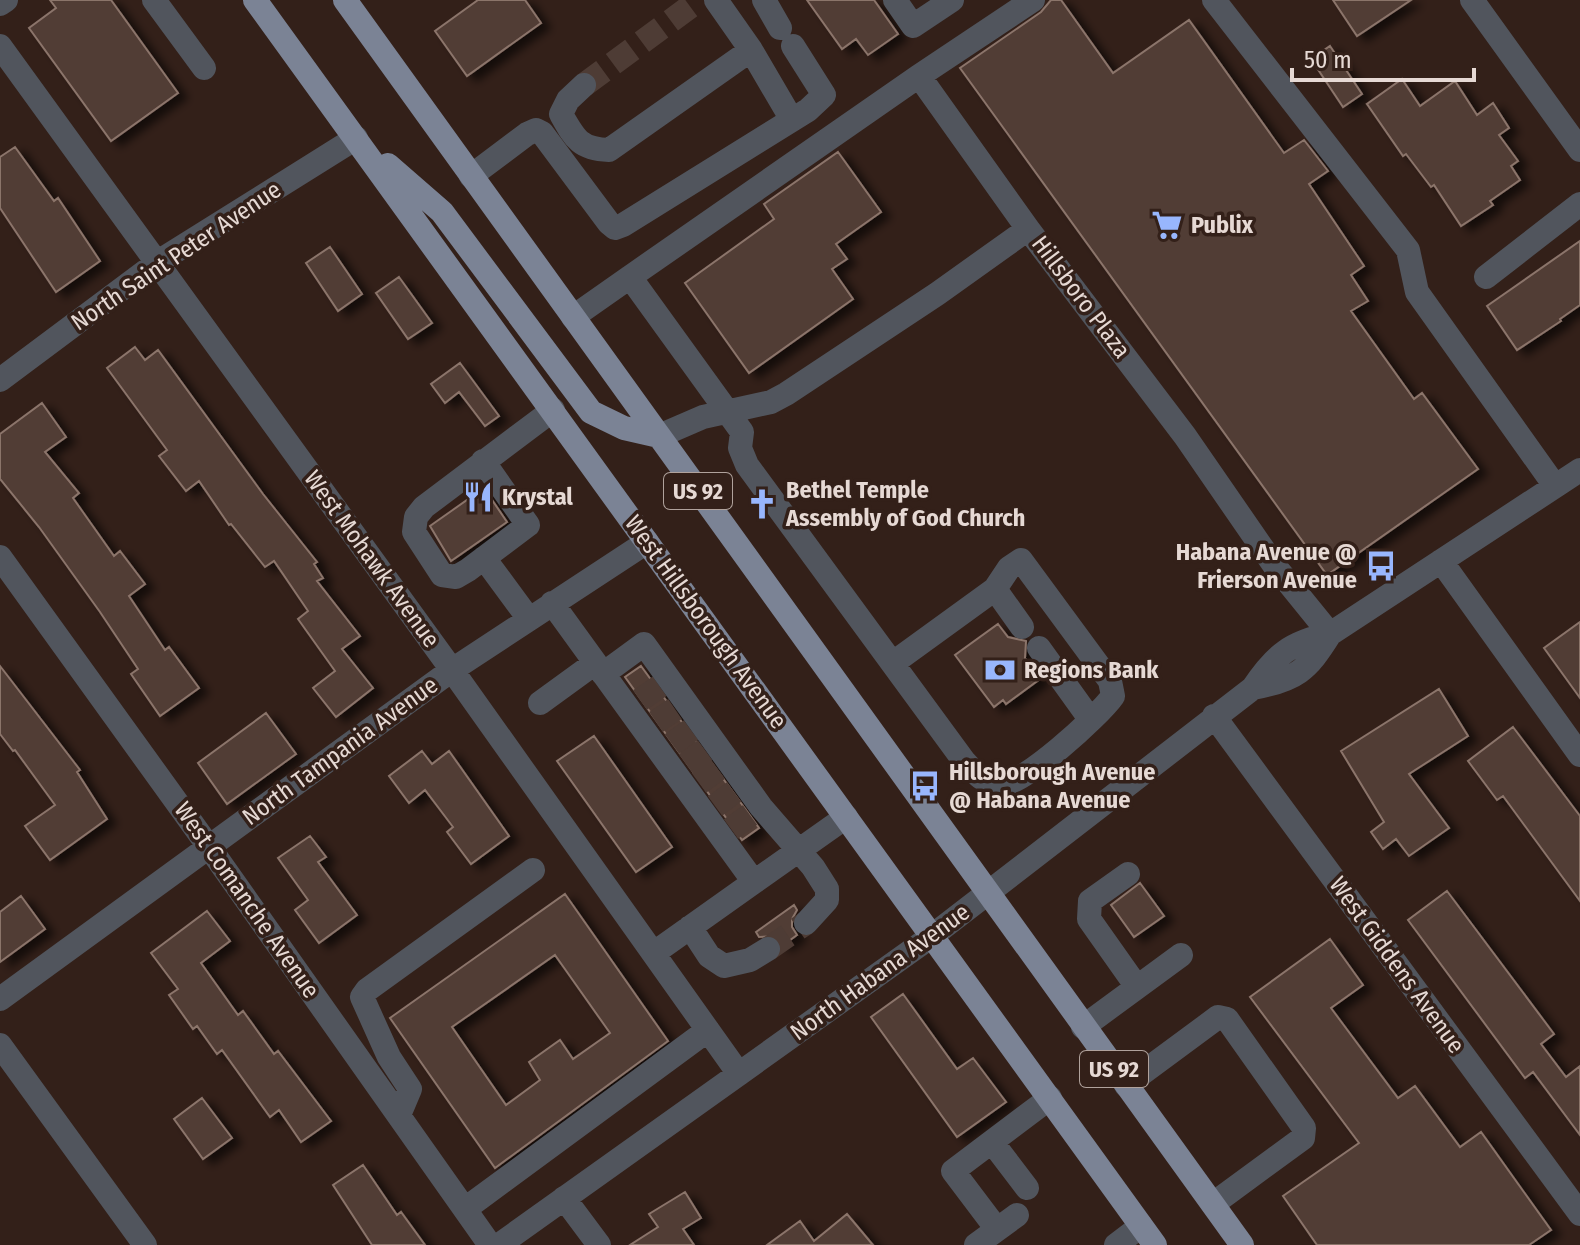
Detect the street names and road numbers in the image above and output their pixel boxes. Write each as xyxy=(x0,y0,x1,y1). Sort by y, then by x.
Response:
street label: North Saint Peter Avenue xyxy=(66,175,286,337)
street label: Hillsboro Plaza xyxy=(1026,230,1136,364)
street label: West Mohawk Avenue xyxy=(298,465,446,653)
road number: US 92 xyxy=(664,473,732,509)
street label: West Hillsborough Avenue xyxy=(619,510,793,734)
street label: North Tampania Avenue xyxy=(237,671,443,831)
street label: West Comanche Avenue xyxy=(169,797,325,1003)
street label: West Giddens Avenue xyxy=(1324,871,1470,1059)
street label: North Habana Avenue xyxy=(785,898,975,1046)
road number: US 92 xyxy=(1080,1051,1148,1087)

